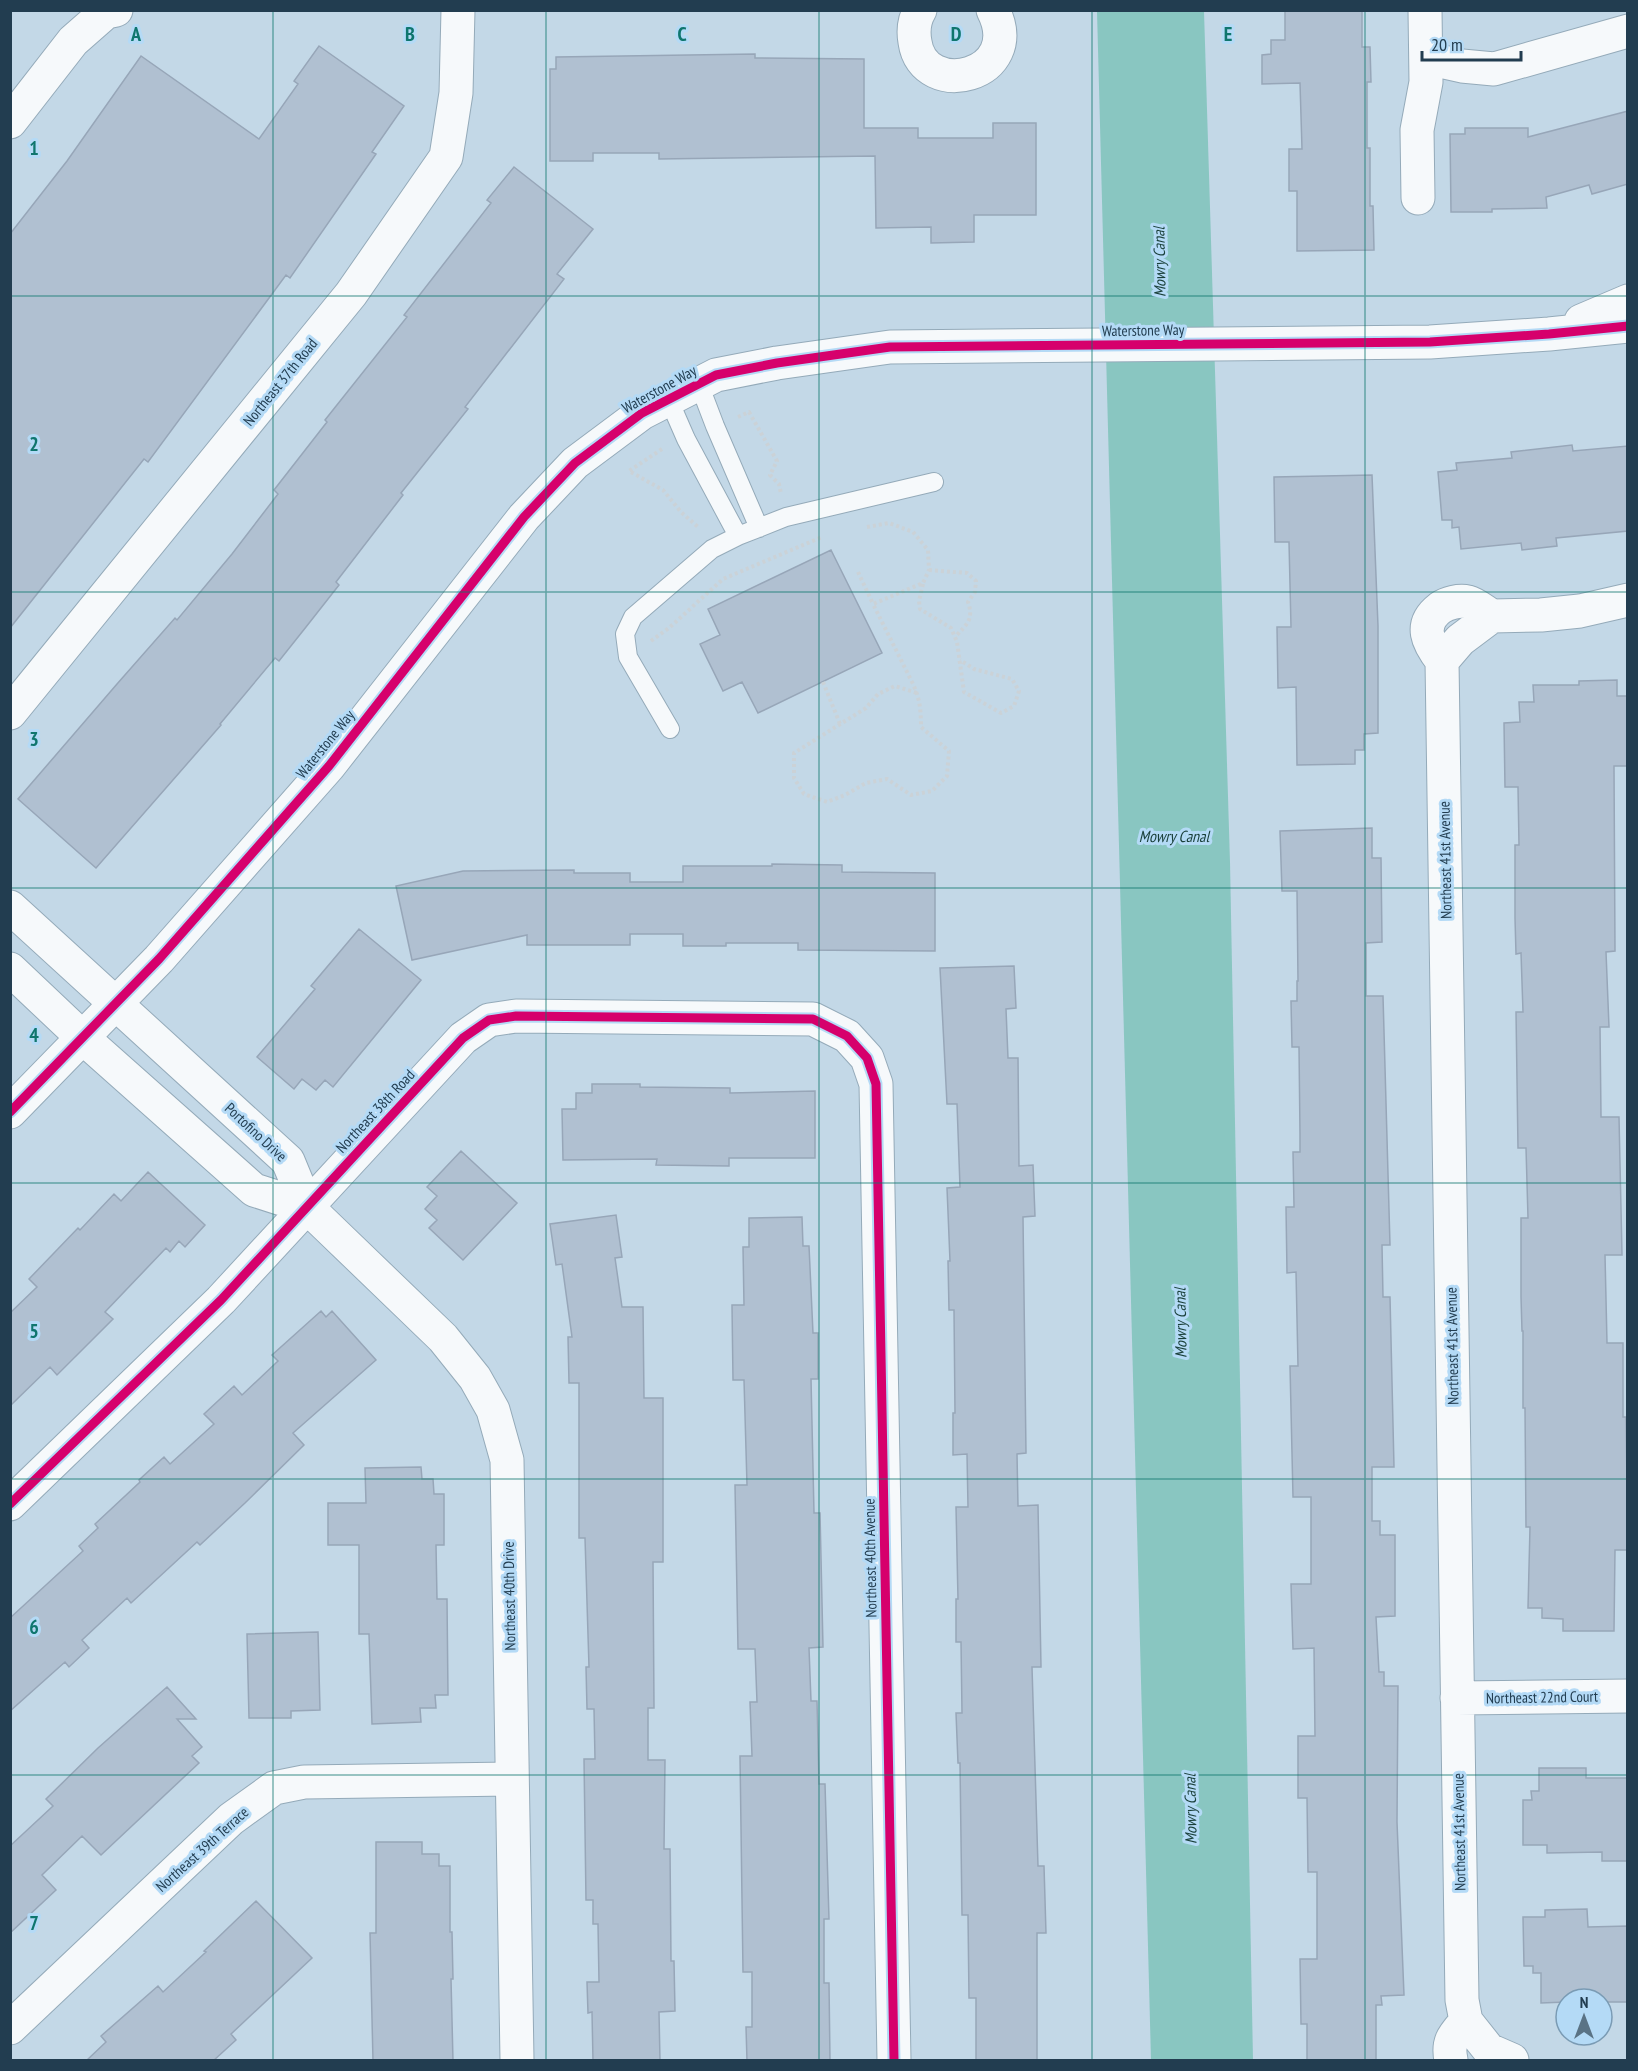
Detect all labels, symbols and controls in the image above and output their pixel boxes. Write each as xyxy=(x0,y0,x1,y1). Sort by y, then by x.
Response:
text: A xyxy=(130,21,142,47)
text: B xyxy=(405,21,415,47)
text: C xyxy=(677,21,687,47)
text: D xyxy=(951,21,962,47)
text: E xyxy=(1224,21,1232,47)
scale bar xyxy=(1422,24,1521,62)
text: 20 m xyxy=(1431,33,1463,56)
text: 1 xyxy=(29,135,39,161)
water label: Mowry Canal xyxy=(1148,225,1170,297)
street label: Waterstone Way xyxy=(1102,320,1185,340)
street label: Northeast 37th Road xyxy=(239,334,321,430)
street label: Waterstone Way xyxy=(618,361,700,417)
text: 2 xyxy=(29,431,39,457)
street label: Waterstone Way xyxy=(292,706,359,782)
text: 3 xyxy=(29,726,39,752)
street label: Northeast 41st Avenue xyxy=(1434,801,1456,919)
water label: Mowry Canal xyxy=(1139,826,1210,846)
text: 4 xyxy=(29,1022,39,1048)
street label: Northeast 38th Road xyxy=(331,1065,419,1157)
street label: Portofino Drive xyxy=(221,1099,291,1165)
water label: Mowry Canal xyxy=(1169,1286,1191,1358)
street label: Northeast 41st Avenue xyxy=(1441,1287,1463,1405)
text: 5 xyxy=(29,1318,39,1344)
street label: Northeast 40th Avenue xyxy=(859,1498,881,1618)
street label: Northeast 40th Drive xyxy=(499,1541,519,1651)
text: 6 xyxy=(29,1614,39,1640)
street label: Northeast 22nd Court xyxy=(1486,1687,1598,1707)
water label: Mowry Canal xyxy=(1179,1772,1201,1844)
street label: Northeast 41st Avenue xyxy=(1448,1773,1470,1891)
street label: Northeast 39th Terrace xyxy=(152,1802,252,1896)
text: 7 xyxy=(29,1910,39,1936)
north arrow xyxy=(1554,1987,1614,2047)
text: N xyxy=(1580,1992,1588,2012)

